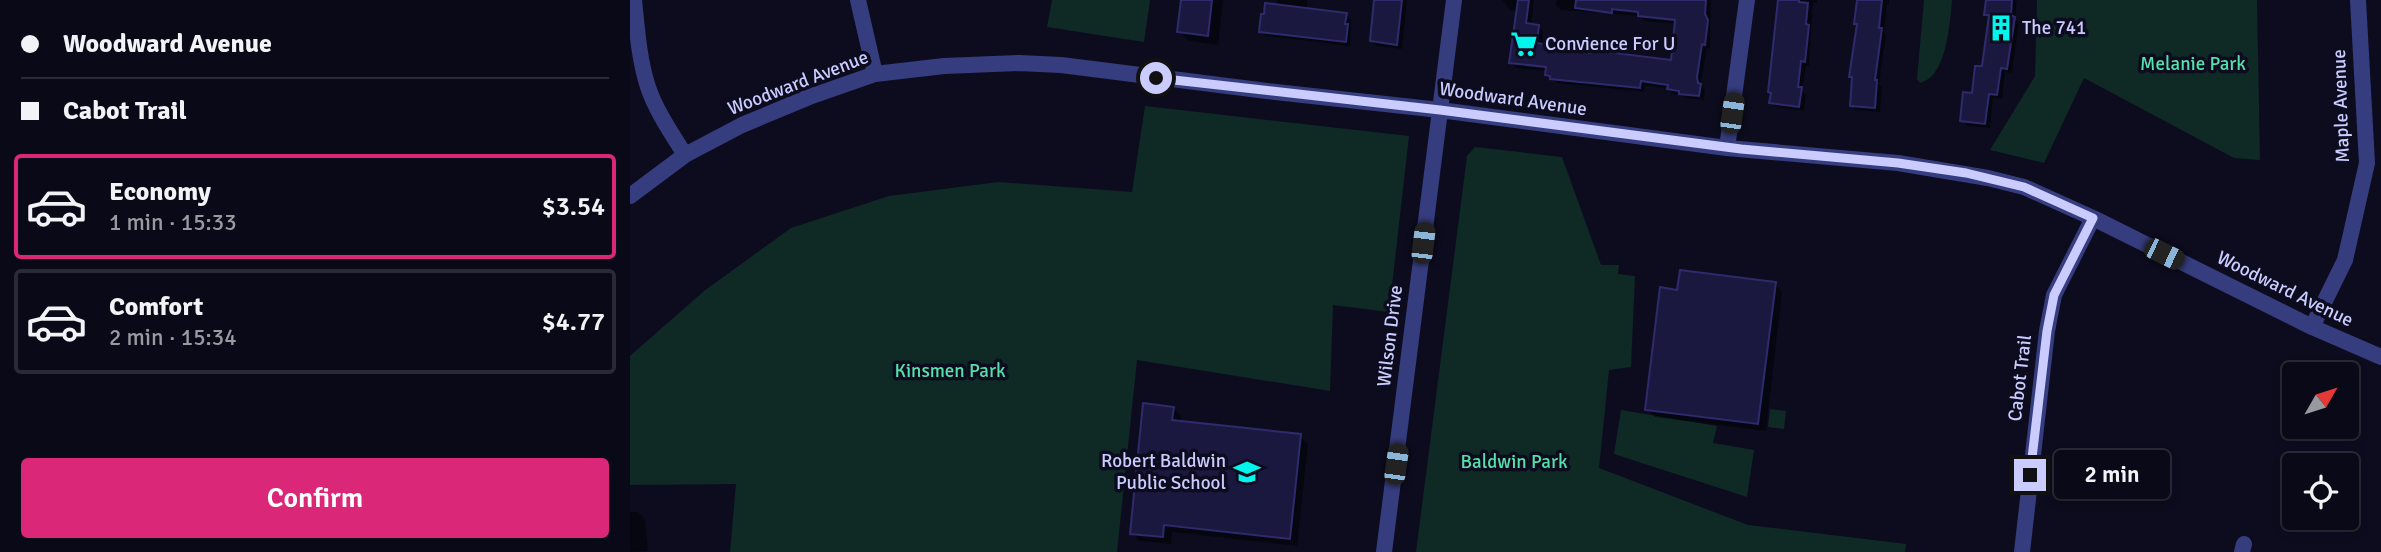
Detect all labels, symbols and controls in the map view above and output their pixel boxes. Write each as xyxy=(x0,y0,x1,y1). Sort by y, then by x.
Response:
building icon: The 741 xyxy=(1986,13,2016,43)
place label: The 741 xyxy=(2022,16,2086,40)
text: Woodward Avenue xyxy=(63,28,272,60)
supermarket icon: Convience For U xyxy=(1509,29,1539,59)
place label: Convience For U xyxy=(1545,32,1675,56)
street label: Woodward Avenue xyxy=(724,45,872,121)
street label: Maple Avenue xyxy=(2327,49,2355,163)
park label: Melanie Park xyxy=(2140,52,2246,76)
route start xyxy=(1140,62,1172,94)
street label: Woodward Avenue xyxy=(1438,77,1588,121)
car xyxy=(1719,91,1746,135)
text: Cabot Trail xyxy=(63,95,187,127)
icon: car xyxy=(25,175,88,238)
text: Economy xyxy=(109,176,211,208)
text: $3.54 xyxy=(542,191,605,223)
text: 1 min · 15:33 xyxy=(109,208,237,237)
car xyxy=(1411,221,1436,265)
car xyxy=(2141,235,2188,273)
street label: Woodward Avenue xyxy=(2213,246,2357,332)
street label: Wilson Drive xyxy=(1372,284,1408,388)
icon: car xyxy=(25,290,88,353)
text: Comfort xyxy=(109,291,203,323)
text: $4.77 xyxy=(542,306,605,338)
text: 2 min · 15:34 xyxy=(109,323,237,352)
street label: Cabot Trail xyxy=(2003,333,2037,423)
park label: Kinsmen Park xyxy=(895,359,1006,383)
north arrow xyxy=(2282,362,2359,439)
map controls xyxy=(2282,362,2359,530)
car xyxy=(1383,442,1410,486)
place label: Robert Baldwin Public School xyxy=(1101,449,1226,495)
park label: Baldwin Park xyxy=(1461,450,1568,474)
callout: 2 min xyxy=(2054,450,2170,500)
button: locate xyxy=(2282,453,2359,530)
school or university icon: Robert Baldwin Public School xyxy=(1232,457,1262,487)
button: Confirm xyxy=(21,458,609,538)
route end xyxy=(2014,459,2046,491)
text: 2 min xyxy=(2084,460,2140,489)

